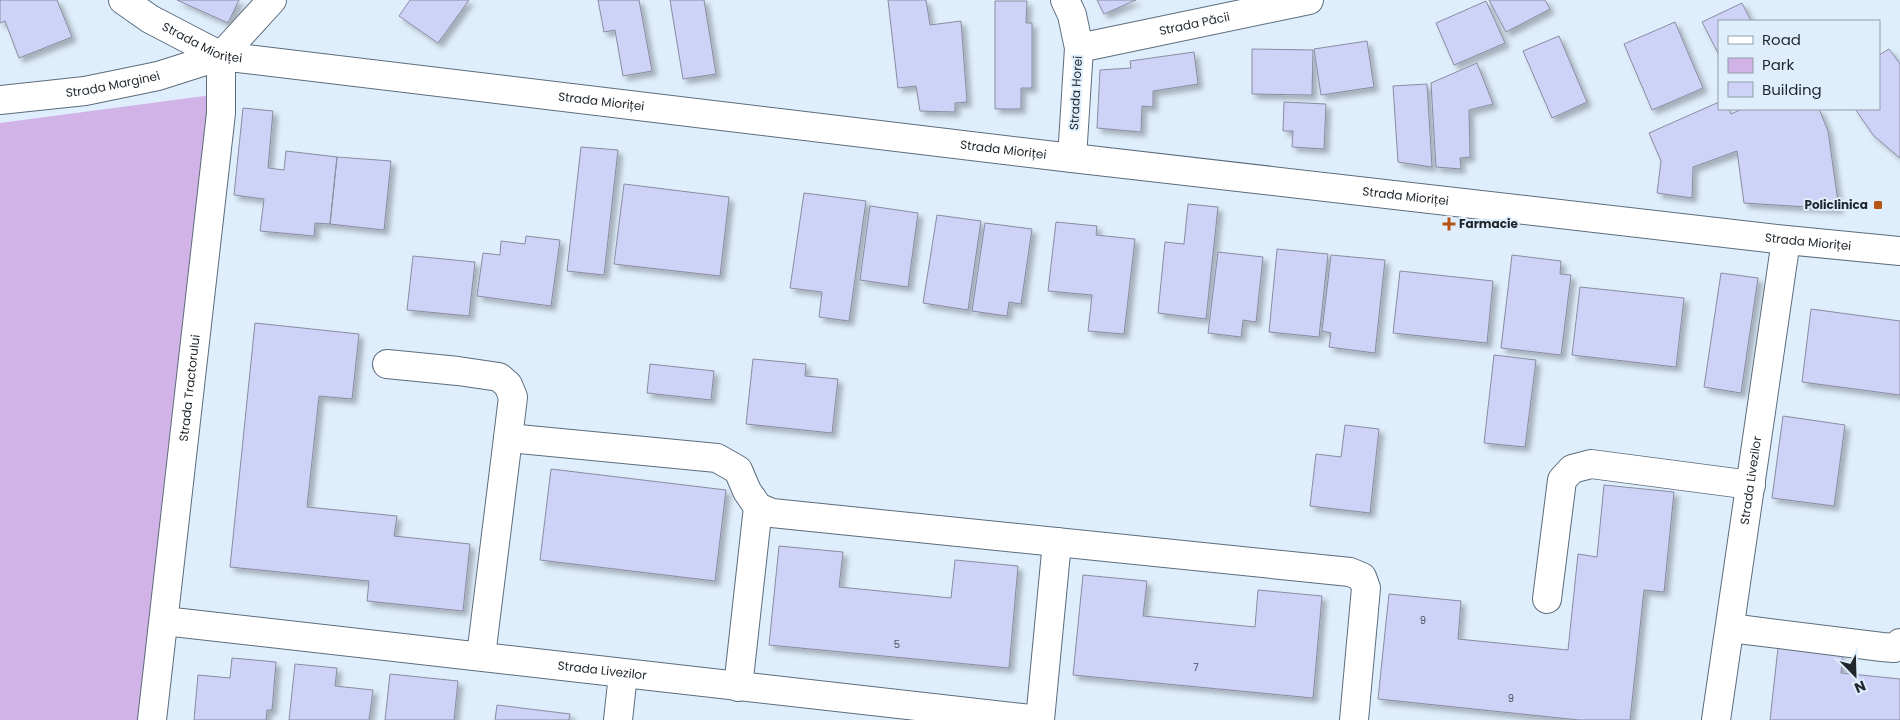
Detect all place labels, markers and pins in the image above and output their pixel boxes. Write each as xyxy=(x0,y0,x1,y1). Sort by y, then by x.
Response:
place label: Policlinica xyxy=(1804,196,1868,213)
marker: Policlinica xyxy=(1872,199,1884,211)
place label: Farmacie xyxy=(1459,215,1519,232)
marker: Farmacie xyxy=(1443,218,1455,230)

